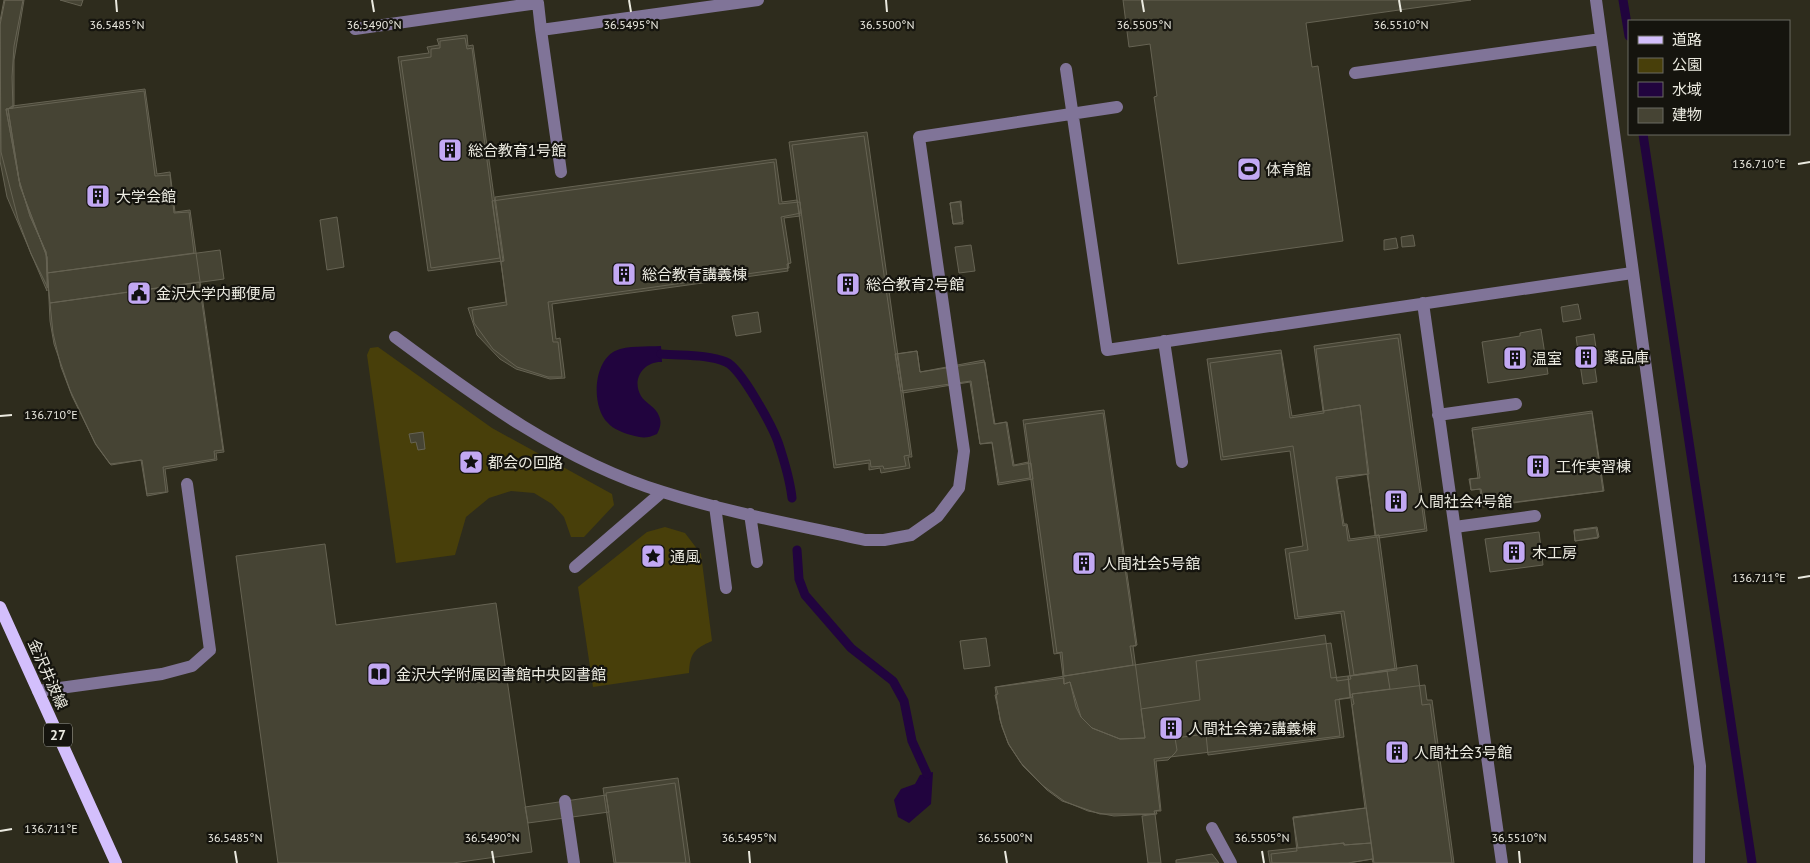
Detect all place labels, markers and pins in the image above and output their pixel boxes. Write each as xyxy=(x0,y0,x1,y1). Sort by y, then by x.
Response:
building icon: 総合教育1号館 xyxy=(437,137,463,163)
place label: 総合教育1号館 xyxy=(468,141,566,160)
sports icon: 体育館 xyxy=(1236,156,1262,182)
place label: 体育館 xyxy=(1266,160,1311,179)
building icon: 大学会館 xyxy=(85,183,111,209)
place label: 大学会館 xyxy=(116,187,176,206)
building icon: 総合教育講義棟 xyxy=(611,261,637,287)
place label: 総合教育講義棟 xyxy=(642,265,747,284)
building icon: 総合教育2号館 xyxy=(835,271,861,297)
place label: 総合教育2号館 xyxy=(866,275,964,294)
public building icon: 金沢大学内郵便局 xyxy=(126,280,152,306)
place label: 金沢大学内郵便局 xyxy=(156,284,276,303)
building icon: 薬品庫 xyxy=(1573,344,1599,370)
building icon: 温室 xyxy=(1502,345,1528,371)
place label: 薬品庫 xyxy=(1604,348,1649,367)
place label: 温室 xyxy=(1532,349,1562,368)
place icon: 都会の回路 xyxy=(458,449,484,475)
place label: 都会の回路 xyxy=(488,453,563,472)
building icon: 工作実習棟 xyxy=(1525,453,1551,479)
place label: 工作実習棟 xyxy=(1556,457,1631,476)
building icon: 人間社会4号舘 xyxy=(1383,488,1409,514)
place label: 人間社会4号舘 xyxy=(1414,492,1512,511)
building icon: 木工房 xyxy=(1501,539,1527,565)
place icon: 通風 xyxy=(640,543,666,569)
place label: 木工房 xyxy=(1532,543,1577,562)
place label: 通風 xyxy=(670,547,700,566)
building icon: 人間社会5号舘 xyxy=(1071,550,1097,576)
place label: 人間社会5号舘 xyxy=(1102,554,1200,573)
library icon: 金沢大学附属図書館中央図書館 xyxy=(366,661,392,687)
place label: 金沢大学附属図書館中央図書館 xyxy=(396,665,606,684)
building icon: 人間社会第2講義棟 xyxy=(1158,715,1184,741)
place label: 人間社会第2講義棟 xyxy=(1188,719,1316,738)
building icon: 人間社会3号館 xyxy=(1384,739,1410,765)
place label: 人間社会3号館 xyxy=(1414,743,1512,762)

